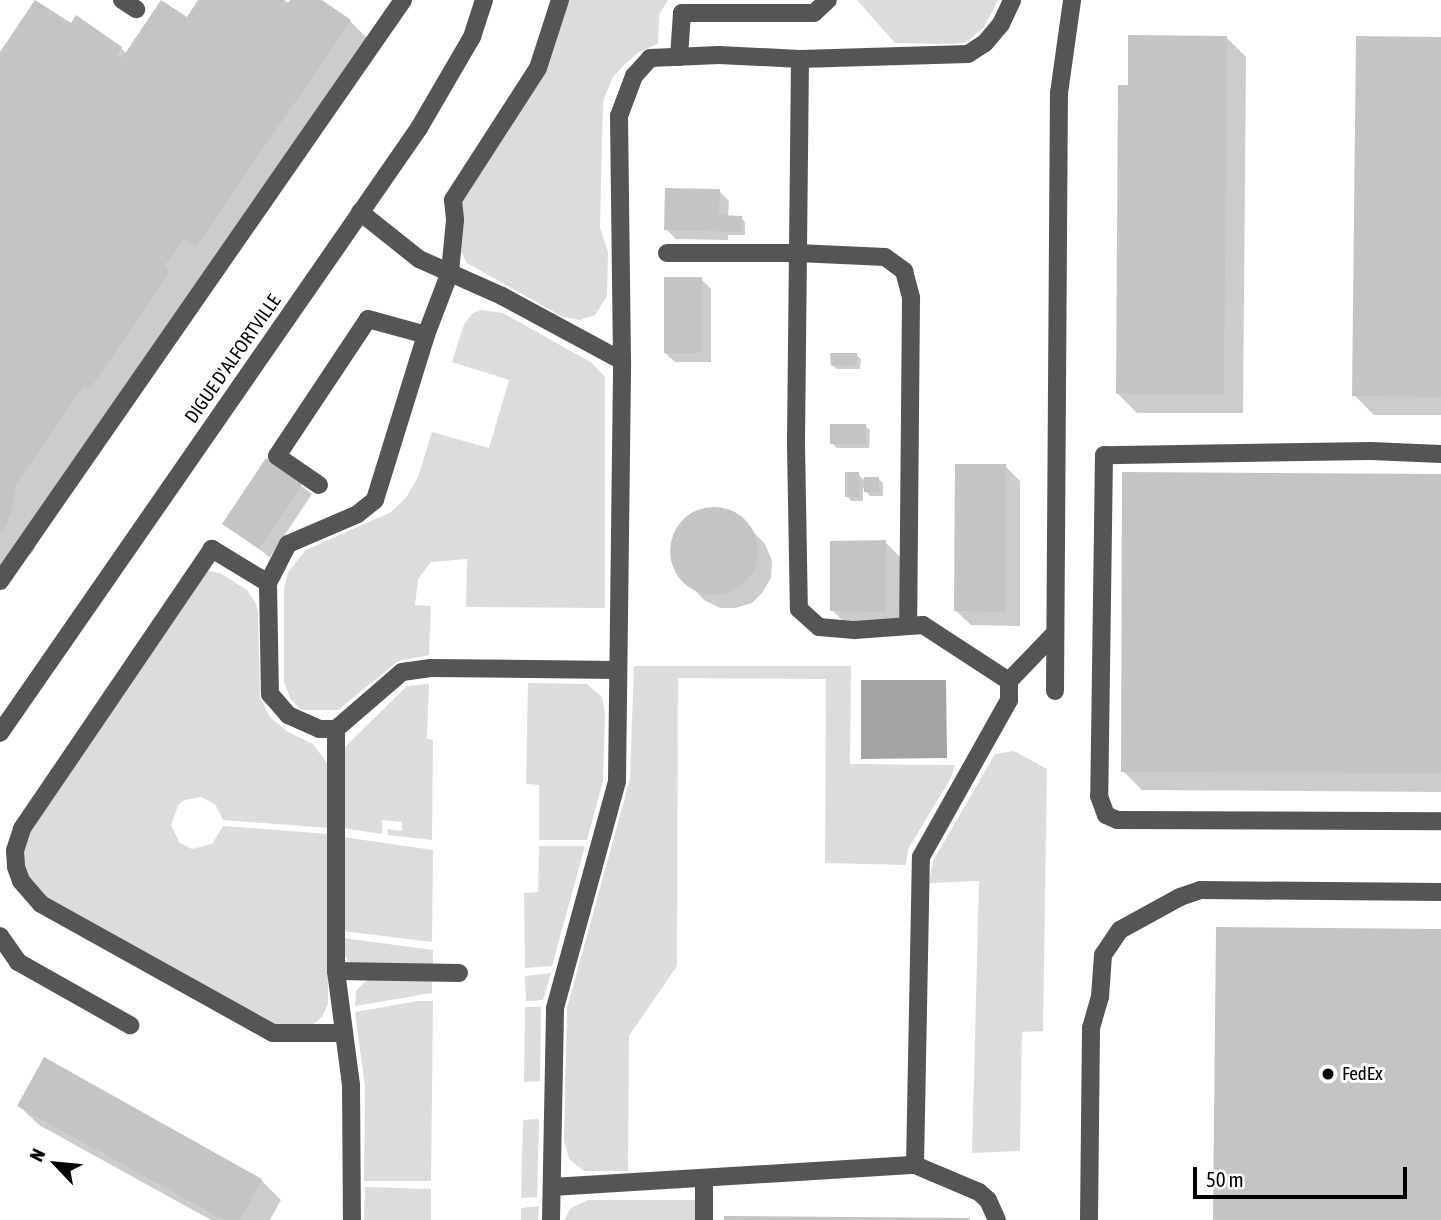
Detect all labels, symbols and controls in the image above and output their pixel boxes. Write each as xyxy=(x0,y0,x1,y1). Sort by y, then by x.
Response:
street label: DIGUE D'ALFORTVILLE xyxy=(180,290,286,428)
place label: FedEx xyxy=(1342,1063,1383,1085)
marker: FedEx xyxy=(1320,1066,1336,1082)
north arrow xyxy=(21,1129,91,1199)
text: N xyxy=(25,1145,49,1165)
scale bar xyxy=(1196,1154,1410,1198)
text: 50 m xyxy=(1206,1167,1244,1191)

